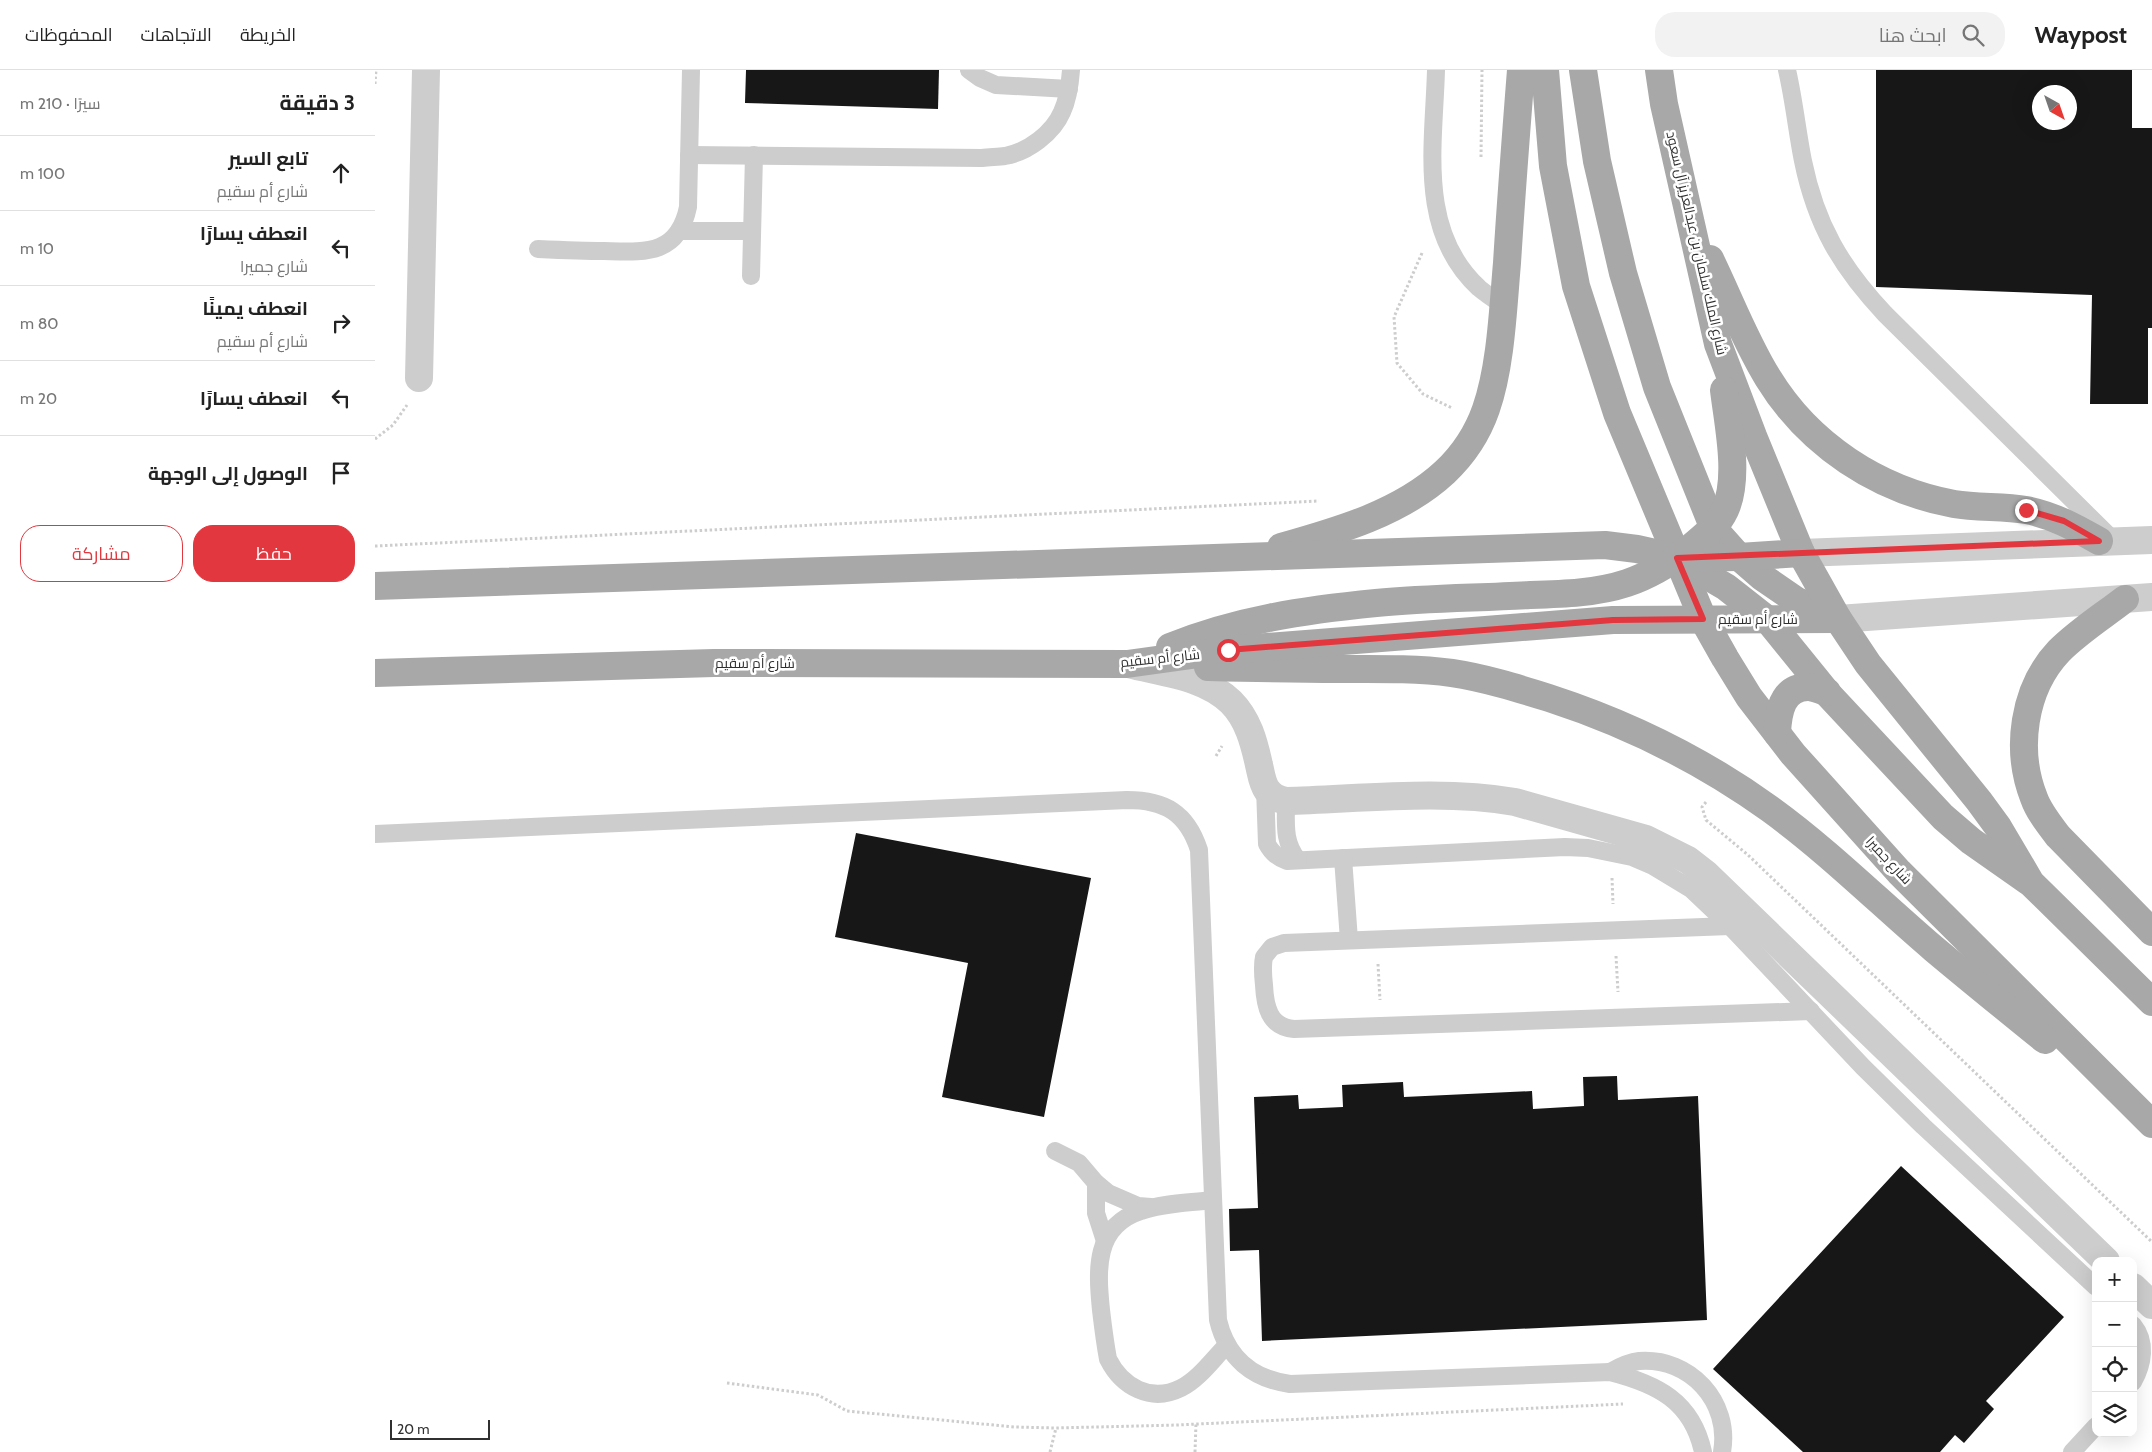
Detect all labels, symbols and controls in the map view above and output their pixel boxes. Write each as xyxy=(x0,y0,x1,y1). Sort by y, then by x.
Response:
search box xyxy=(1655,12,2005,57)
text: Waypost xyxy=(2035,20,2127,49)
icon: search xyxy=(1959,21,1987,49)
text: المحفوظات xyxy=(25,24,113,46)
text: الاتجاهات xyxy=(141,24,212,46)
text: الخريطة xyxy=(240,24,296,46)
text: ابحث هنا xyxy=(1879,24,1947,47)
north arrow xyxy=(2032,85,2077,130)
text: 3 دقيقة xyxy=(280,90,355,115)
text: سيرًا · 210 m xyxy=(20,94,101,113)
street label: شارع الملك سلمان بن عبدالعزيز آل سعود xyxy=(1662,129,1732,357)
text: تابع السير xyxy=(228,147,308,170)
icon: ahead xyxy=(327,159,355,187)
text: 100 m xyxy=(20,164,65,183)
text: شارع أم سقيم xyxy=(217,182,308,201)
text: انعطف يسارًا xyxy=(200,222,308,245)
icon: left xyxy=(327,234,355,262)
text: 10 m xyxy=(20,239,54,258)
text: شارع جميرا xyxy=(240,257,308,276)
text: انعطف يمينًا xyxy=(202,297,308,320)
icon: right xyxy=(327,309,355,337)
text: 80 m xyxy=(20,314,59,333)
text: شارع أم سقيم xyxy=(217,332,308,351)
icon: left xyxy=(327,384,355,412)
text: انعطف يسارًا xyxy=(200,387,308,410)
text: 20 m xyxy=(20,389,57,408)
icon: arrive xyxy=(327,459,355,487)
text: الوصول إلى الوجهة xyxy=(148,462,308,485)
route end xyxy=(2015,499,2038,522)
button: مشاركة xyxy=(20,525,183,582)
button: حفظ xyxy=(193,525,355,582)
street label: شارع أم سقيم xyxy=(1718,610,1798,629)
route start xyxy=(1217,639,1240,662)
street label: شارع أم سقيم xyxy=(1119,645,1201,672)
street label: شارع أم سقيم xyxy=(715,654,795,673)
street label: شارع جميرا xyxy=(1862,832,1916,888)
map controls xyxy=(2092,1257,2137,1437)
button: + xyxy=(2092,1257,2137,1302)
button: − xyxy=(2092,1302,2137,1347)
button: locate xyxy=(2092,1347,2137,1392)
button: layers xyxy=(2092,1392,2137,1437)
scale bar xyxy=(390,1417,490,1440)
text: 20 m xyxy=(397,1420,430,1438)

